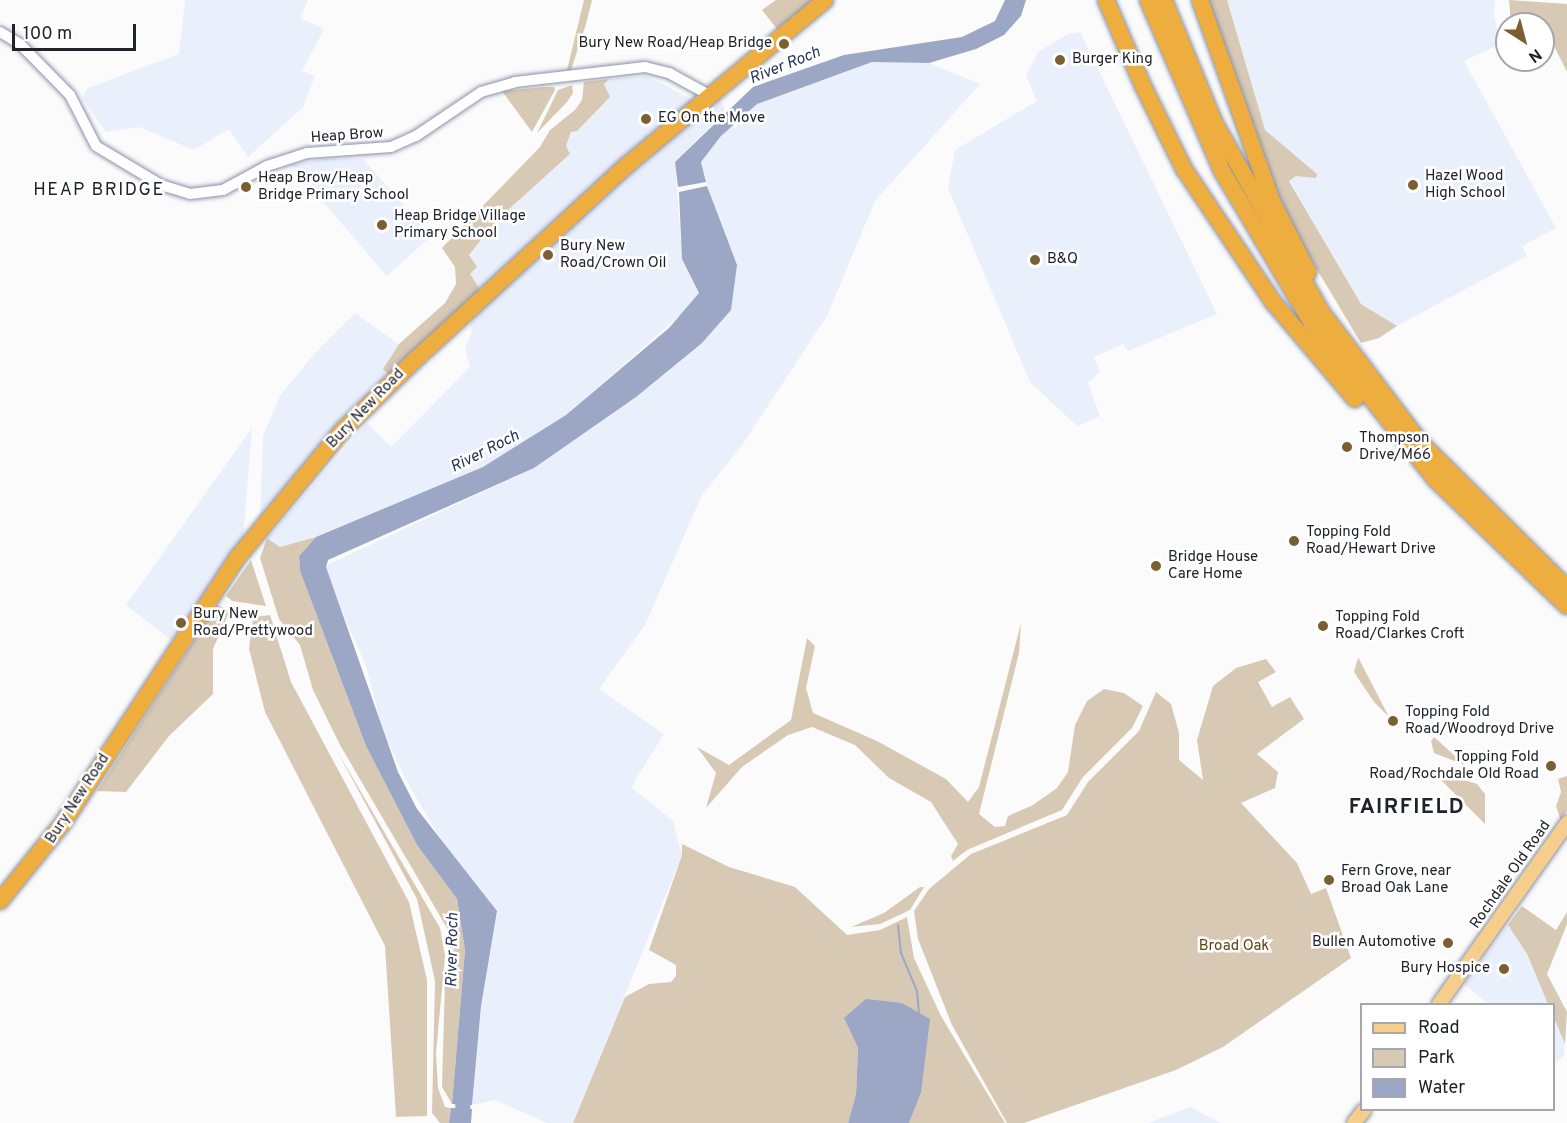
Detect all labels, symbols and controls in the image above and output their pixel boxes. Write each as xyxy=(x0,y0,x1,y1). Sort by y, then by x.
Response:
scale bar xyxy=(15,12,140,50)
north arrow xyxy=(1495,12,1555,72)
text: 100 m xyxy=(23,23,72,46)
place label: Bury New Road/Heap Bridge xyxy=(578,35,772,53)
marker: Bury New Road/Heap Bridge xyxy=(777,37,791,51)
water label: River Roch xyxy=(747,43,823,89)
text: N xyxy=(1524,43,1545,66)
place label: Burger King xyxy=(1072,51,1153,69)
marker: Burger King xyxy=(1053,53,1067,67)
place label: EG On the Move xyxy=(658,110,765,128)
marker: EG On the Move xyxy=(639,112,653,126)
street label: Heap Brow xyxy=(310,124,384,148)
place label: Hazel Wood High School xyxy=(1425,167,1506,202)
place label: Heap Brow/Heap Bridge Primary School xyxy=(258,169,409,204)
marker: Hazel Wood High School xyxy=(1406,178,1420,192)
district label: HEAP BRIDGE xyxy=(33,180,165,202)
marker: Heap Brow/Heap Bridge Primary School xyxy=(239,180,253,194)
place label: Heap Bridge Village Primary School xyxy=(394,207,526,242)
marker: Heap Bridge Village Primary School xyxy=(375,218,389,232)
place label: Bury New Road/Crown Oil xyxy=(560,237,667,272)
marker: Bury New Road/Crown Oil xyxy=(541,248,555,262)
place label: B&Q xyxy=(1047,251,1078,269)
marker: B&Q xyxy=(1028,253,1042,267)
street label: Bury New Road xyxy=(324,366,408,452)
water label: River Roch xyxy=(447,426,523,478)
place label: Thompson Drive/M66 xyxy=(1359,429,1431,464)
marker: Thompson Drive/M66 xyxy=(1340,440,1354,454)
place label: Topping Fold Road/Hewart Drive xyxy=(1306,523,1436,558)
marker: Topping Fold Road/Hewart Drive xyxy=(1287,534,1301,548)
place label: Bridge House Care Home xyxy=(1168,548,1258,583)
marker: Bridge House Care Home xyxy=(1149,559,1163,573)
place label: Bury New Road/Prettywood xyxy=(193,605,313,640)
place label: Topping Fold Road/Clarkes Croft xyxy=(1335,608,1464,643)
marker: Bury New Road/Prettywood xyxy=(174,616,188,630)
marker: Topping Fold Road/Clarkes Croft xyxy=(1316,619,1330,633)
place label: Topping Fold Road/Woodroyd Drive xyxy=(1405,703,1554,738)
marker: Topping Fold Road/Woodroyd Drive xyxy=(1386,714,1400,728)
place label: Topping Fold Road/Rochdale Old Road xyxy=(1369,748,1539,783)
street label: Bury New Road xyxy=(42,751,114,847)
marker: Topping Fold Road/Rochdale Old Road xyxy=(1544,759,1558,773)
district label: FAIRFIELD xyxy=(1349,795,1465,821)
street label: Rochdale Old Road xyxy=(1467,818,1555,932)
place label: Fern Grove, near Broad Oak Lane xyxy=(1341,862,1451,897)
marker: Fern Grove, near Broad Oak Lane xyxy=(1322,873,1336,887)
water label: River Roch xyxy=(443,912,463,988)
place label: Bullen Automotive xyxy=(1311,934,1436,952)
marker: Bullen Automotive xyxy=(1441,936,1455,950)
park label: Broad Oak xyxy=(1199,938,1269,956)
place label: Bury Hospice xyxy=(1400,960,1490,978)
marker: Bury Hospice xyxy=(1495,960,1513,978)
legend xyxy=(1360,1003,1555,1111)
text: Road xyxy=(1418,1017,1460,1040)
text: Park xyxy=(1418,1047,1455,1070)
text: Water xyxy=(1418,1077,1465,1100)

